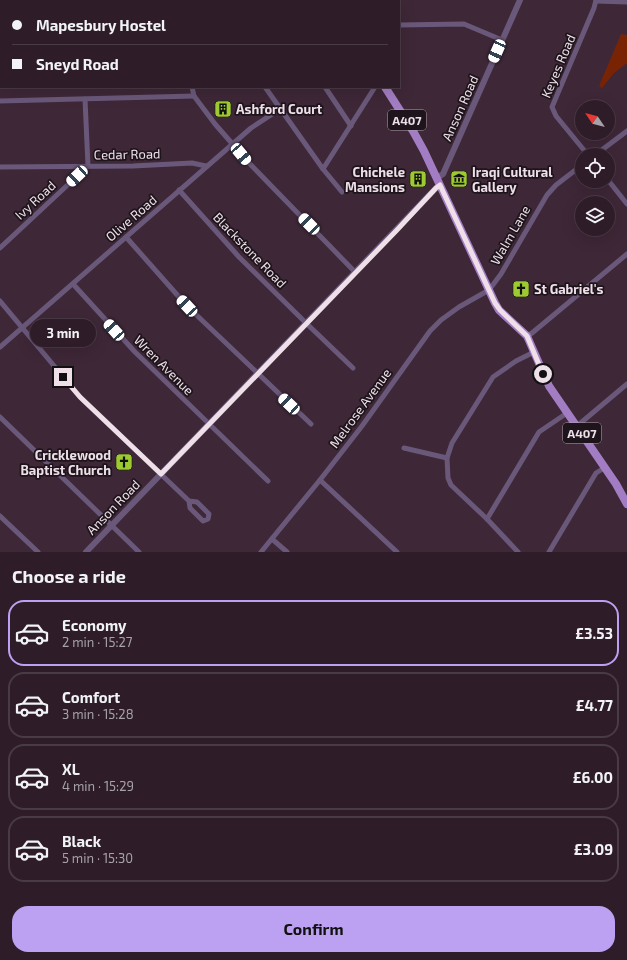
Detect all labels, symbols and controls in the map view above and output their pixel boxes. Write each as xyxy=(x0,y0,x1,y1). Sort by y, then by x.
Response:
text: Mapesbury Hostel xyxy=(36,16,166,34)
street label: Keyes Road xyxy=(537,32,579,100)
car xyxy=(487,38,507,64)
text: Sneyd Road xyxy=(36,55,119,73)
street label: Anson Road xyxy=(438,73,482,143)
building icon: Ashford Court xyxy=(213,99,233,119)
north arrow xyxy=(575,100,615,140)
map controls xyxy=(575,100,615,236)
place label: Ashford Court xyxy=(236,101,323,117)
road number: A407 xyxy=(388,110,426,130)
car xyxy=(229,141,253,167)
street label: Cedar Road xyxy=(93,145,161,163)
button: locate xyxy=(575,148,615,188)
car xyxy=(64,163,90,189)
place label: Chichele Mansions xyxy=(345,164,405,195)
place label: Iraqi Cultural Gallery xyxy=(472,164,553,195)
building icon: Chichele Mansions xyxy=(408,169,428,189)
museum icon: Iraqi Cultural Gallery xyxy=(449,169,469,189)
street label: Ivy Road xyxy=(11,177,59,223)
street label: Olive Road xyxy=(102,191,160,245)
button: layers xyxy=(575,196,615,236)
street label: Walm Lane xyxy=(487,202,533,267)
street label: Blackstone Road xyxy=(210,209,290,291)
car xyxy=(296,211,322,237)
church icon: St Gabriel's xyxy=(511,279,531,299)
place label: St Gabriel's xyxy=(534,281,604,297)
car xyxy=(174,293,200,319)
car xyxy=(102,317,126,343)
callout: 3 min xyxy=(30,319,96,347)
text: 3 min xyxy=(46,325,80,341)
street label: Wren Avenue xyxy=(131,332,197,398)
street label: Melrose Avenue xyxy=(326,365,394,451)
route start xyxy=(534,365,552,383)
route end xyxy=(54,368,72,386)
car xyxy=(276,391,302,417)
road number: A407 xyxy=(563,423,601,443)
place label: Cricklewood Baptist Church xyxy=(20,447,111,478)
church icon: Cricklewood Baptist Church xyxy=(114,452,134,472)
street label: Anson Road xyxy=(83,476,143,538)
text: Choose a ride xyxy=(12,565,126,587)
icon: car xyxy=(14,615,50,651)
text: Economy xyxy=(62,616,127,634)
text: £3.53 xyxy=(575,624,613,642)
text: 2 min · 15:27 xyxy=(62,634,132,650)
icon: car xyxy=(14,687,50,723)
text: Comfort xyxy=(62,688,120,706)
text: £4.77 xyxy=(576,696,613,714)
text: 3 min · 15:28 xyxy=(62,706,134,722)
icon: car xyxy=(14,759,50,795)
text: XL xyxy=(62,760,80,778)
text: £6.00 xyxy=(573,768,613,786)
text: 4 min · 15:29 xyxy=(62,778,134,794)
icon: car xyxy=(14,831,50,867)
text: Black xyxy=(62,832,101,850)
text: £3.09 xyxy=(574,840,613,858)
text: 5 min · 15:30 xyxy=(62,850,133,866)
button: Confirm xyxy=(12,906,615,952)

